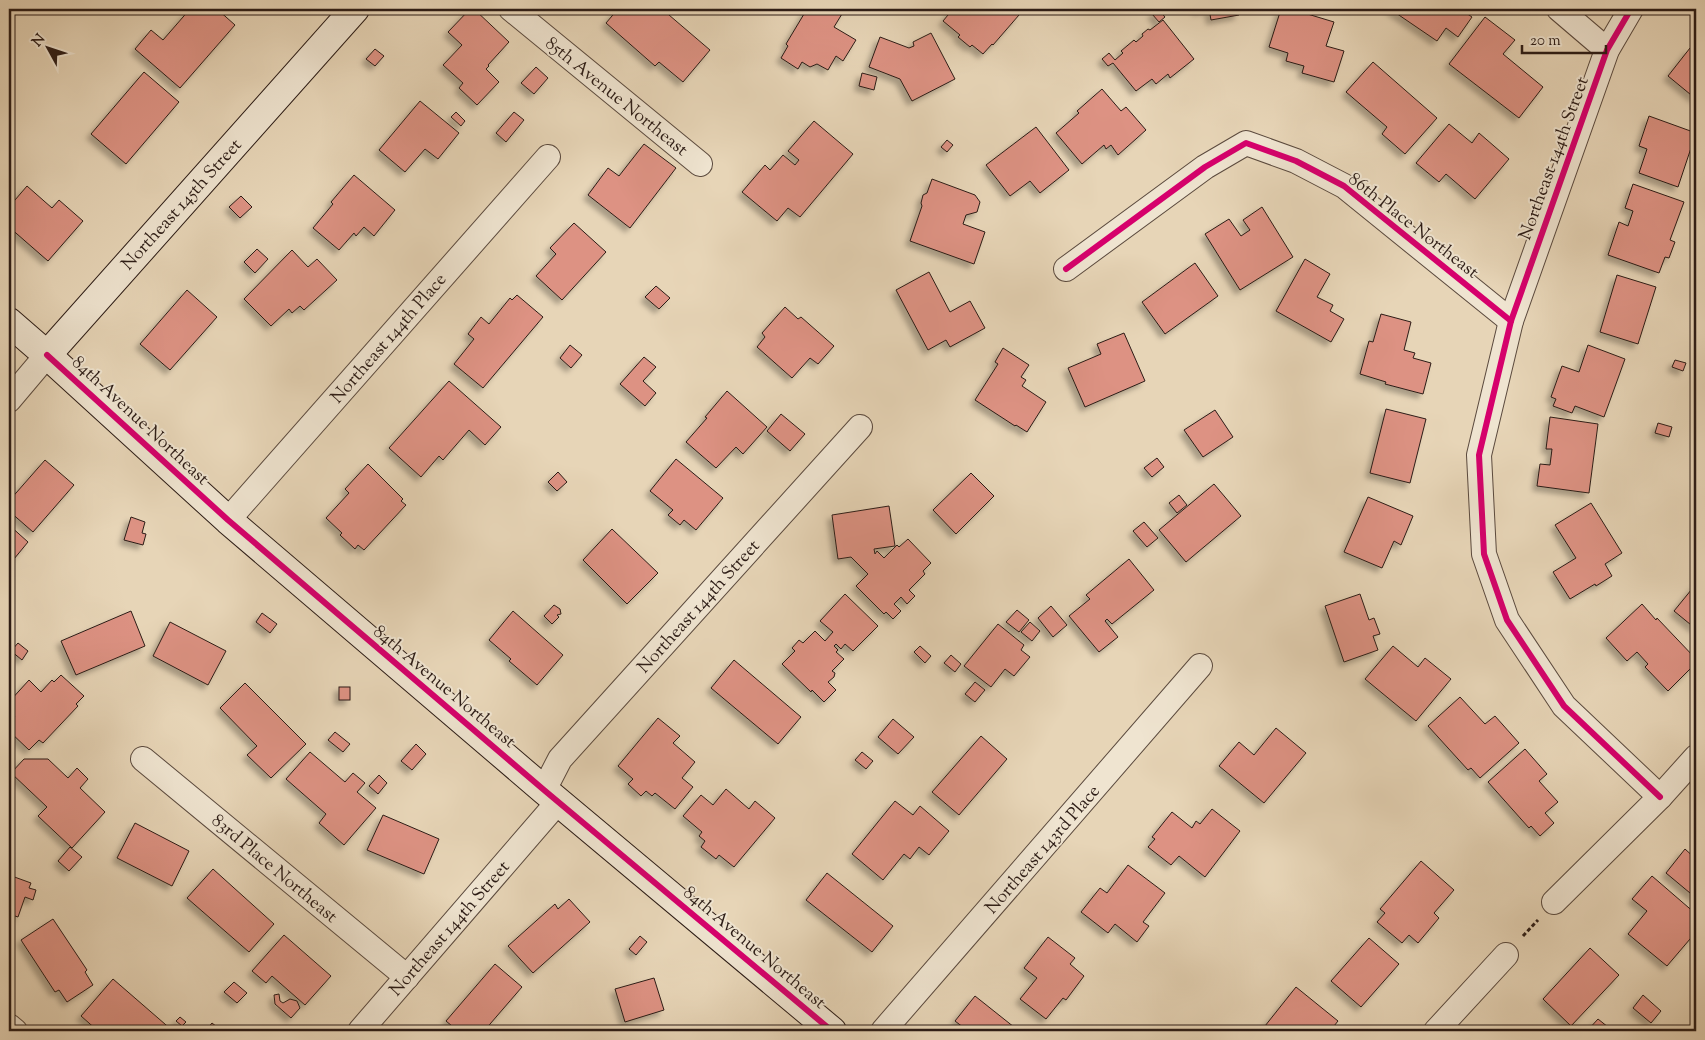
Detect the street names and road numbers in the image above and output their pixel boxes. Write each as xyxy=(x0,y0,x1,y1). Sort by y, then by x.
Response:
street label: 85th Avenue Northeast xyxy=(539,32,693,163)
street label: Northeast 144th Street xyxy=(1513,73,1597,244)
street label: Northeast 145th Street xyxy=(116,134,249,277)
street label: 86th Place Northeast xyxy=(1342,167,1483,286)
street label: Northeast 144th Place xyxy=(325,268,454,410)
street label: 84th Avenue Northeast xyxy=(65,351,214,492)
street label: Northeast 144th Street xyxy=(632,535,767,680)
street label: 84th Avenue Northeast xyxy=(367,620,521,755)
street label: Northeast 143rd Place xyxy=(980,780,1107,921)
street label: 83rd Place Northeast xyxy=(205,809,342,930)
street label: Northeast 144th Street xyxy=(384,856,517,1003)
street label: 84th Avenue Northeast xyxy=(677,881,831,1016)

